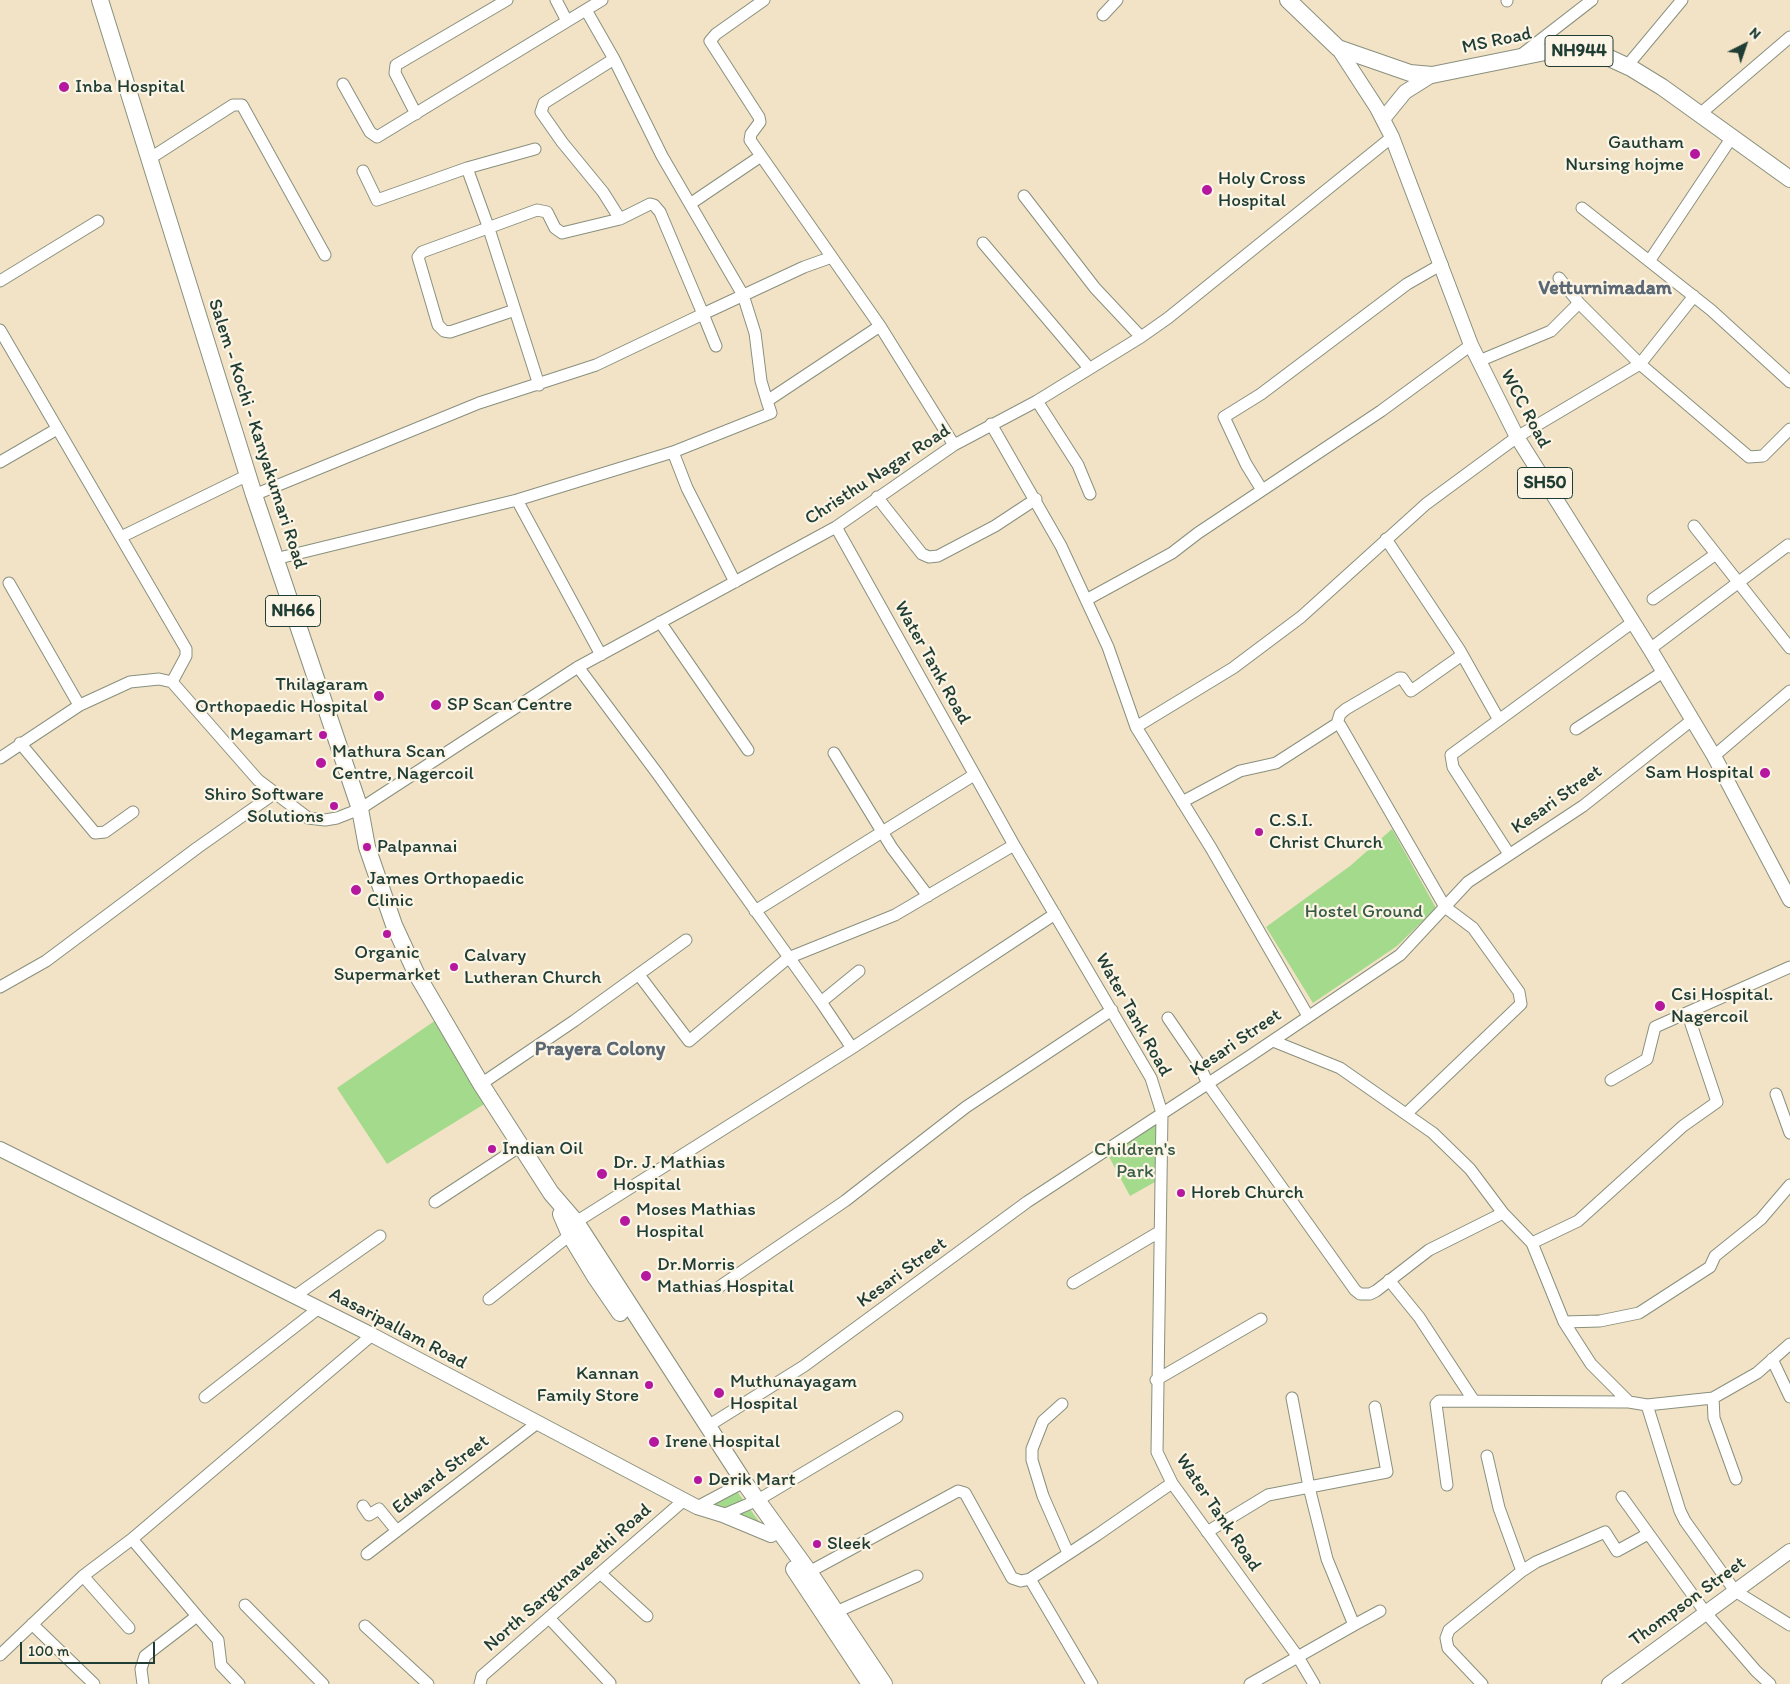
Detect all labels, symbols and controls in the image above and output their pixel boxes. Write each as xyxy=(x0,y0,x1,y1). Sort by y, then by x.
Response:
north arrow xyxy=(1720,20,1770,70)
street label: MS Road xyxy=(1460,22,1534,60)
text: N xyxy=(1746,24,1764,43)
road number: NH944 xyxy=(1545,36,1613,66)
place label: Inba Hospital xyxy=(75,76,185,98)
marker: Inba Hospital xyxy=(57,80,71,94)
place label: Gautham Nursing hojme xyxy=(1565,132,1684,176)
marker: Gautham Nursing hojme xyxy=(1688,147,1702,161)
place label: Holy Cross Hospital xyxy=(1218,168,1306,212)
marker: Holy Cross Hospital xyxy=(1200,183,1214,197)
district label: Vetturnimadam xyxy=(1538,277,1672,301)
street label: Salem - Kochi - Kanyakumari Road xyxy=(203,296,311,572)
street label: WCC Road xyxy=(1495,366,1555,452)
street label: Christhu Nagar Road xyxy=(801,419,955,531)
road number: SH50 xyxy=(1518,468,1572,498)
road number: NH66 xyxy=(266,596,320,626)
street label: Water Tank Road xyxy=(889,597,975,729)
place label: Thilagaram Orthopaedic Hospital xyxy=(195,674,368,718)
marker: Thilagaram Orthopaedic Hospital xyxy=(372,689,386,703)
place label: SP Scan Centre xyxy=(447,694,572,716)
marker: SP Scan Centre xyxy=(429,698,443,712)
place label: Megamart xyxy=(230,724,313,746)
marker: Megamart xyxy=(317,729,329,741)
place label: Mathura Scan Centre, Nagercoil xyxy=(332,741,474,785)
marker: Mathura Scan Centre, Nagercoil xyxy=(314,756,328,770)
street label: Kesari Street xyxy=(1507,760,1607,840)
place label: Sam Hospital xyxy=(1645,762,1754,784)
marker: Sam Hospital xyxy=(1758,766,1772,780)
place label: Shiro Software Solutions xyxy=(204,784,324,828)
marker: Shiro Software Solutions xyxy=(328,800,340,812)
place label: C.S.I. Christ Church xyxy=(1269,810,1383,854)
marker: C.S.I. Christ Church xyxy=(1253,826,1265,838)
place label: Palpannai xyxy=(377,836,457,858)
marker: Palpannai xyxy=(361,841,373,853)
place label: James Orthopaedic Clinic xyxy=(367,868,524,912)
marker: James Orthopaedic Clinic xyxy=(349,883,363,897)
park label: Hostel Ground xyxy=(1305,901,1423,923)
marker: Organic Supermarket xyxy=(381,928,393,940)
place label: Organic Supermarket xyxy=(334,942,440,986)
place label: Calvary Lutheran Church xyxy=(464,945,601,989)
street label: Water Tank Road xyxy=(1090,949,1176,1081)
marker: Calvary Lutheran Church xyxy=(448,961,460,973)
place label: Csi Hospital. Nagercoil xyxy=(1671,984,1773,1028)
marker: Csi Hospital. Nagercoil xyxy=(1653,999,1667,1013)
street label: Kesari Street xyxy=(1186,1004,1286,1082)
district label: Prayera Colony xyxy=(535,1038,665,1062)
place label: Indian Oil xyxy=(502,1138,583,1160)
park label: Children's Park xyxy=(1094,1139,1176,1183)
marker: Indian Oil xyxy=(486,1143,498,1155)
place label: Dr. J. Mathias Hospital xyxy=(613,1152,725,1196)
marker: Dr. J. Mathias Hospital xyxy=(595,1167,609,1181)
place label: Horeb Church xyxy=(1191,1182,1304,1204)
marker: Horeb Church xyxy=(1175,1187,1187,1199)
place label: Moses Mathias Hospital xyxy=(636,1199,756,1243)
marker: Moses Mathias Hospital xyxy=(618,1214,632,1228)
street label: Kesari Street xyxy=(853,1233,951,1313)
place label: Dr.Morris Mathias Hospital xyxy=(657,1254,794,1298)
marker: Dr.Morris Mathias Hospital xyxy=(639,1269,653,1283)
street label: Aasaripallam Road xyxy=(325,1283,471,1375)
place label: Kannan Family Store xyxy=(537,1363,639,1407)
place label: Muthunayagam Hospital xyxy=(730,1371,857,1415)
marker: Kannan Family Store xyxy=(643,1379,655,1391)
marker: Muthunayagam Hospital xyxy=(712,1386,726,1400)
street label: Edward Street xyxy=(388,1430,494,1520)
place label: Irene Hospital xyxy=(665,1431,780,1453)
marker: Irene Hospital xyxy=(647,1435,661,1449)
street label: Water Tank Road xyxy=(1170,1450,1266,1576)
place label: Derik Mart xyxy=(708,1469,795,1491)
marker: Derik Mart xyxy=(692,1474,704,1486)
street label: North Sargunaveethi Road xyxy=(480,1499,656,1657)
place label: Sleek xyxy=(827,1533,871,1555)
marker: Sleek xyxy=(811,1538,823,1550)
street label: Thompson Street xyxy=(1625,1552,1751,1652)
scale bar xyxy=(22,1632,158,1664)
text: 100 m xyxy=(28,1642,69,1660)

